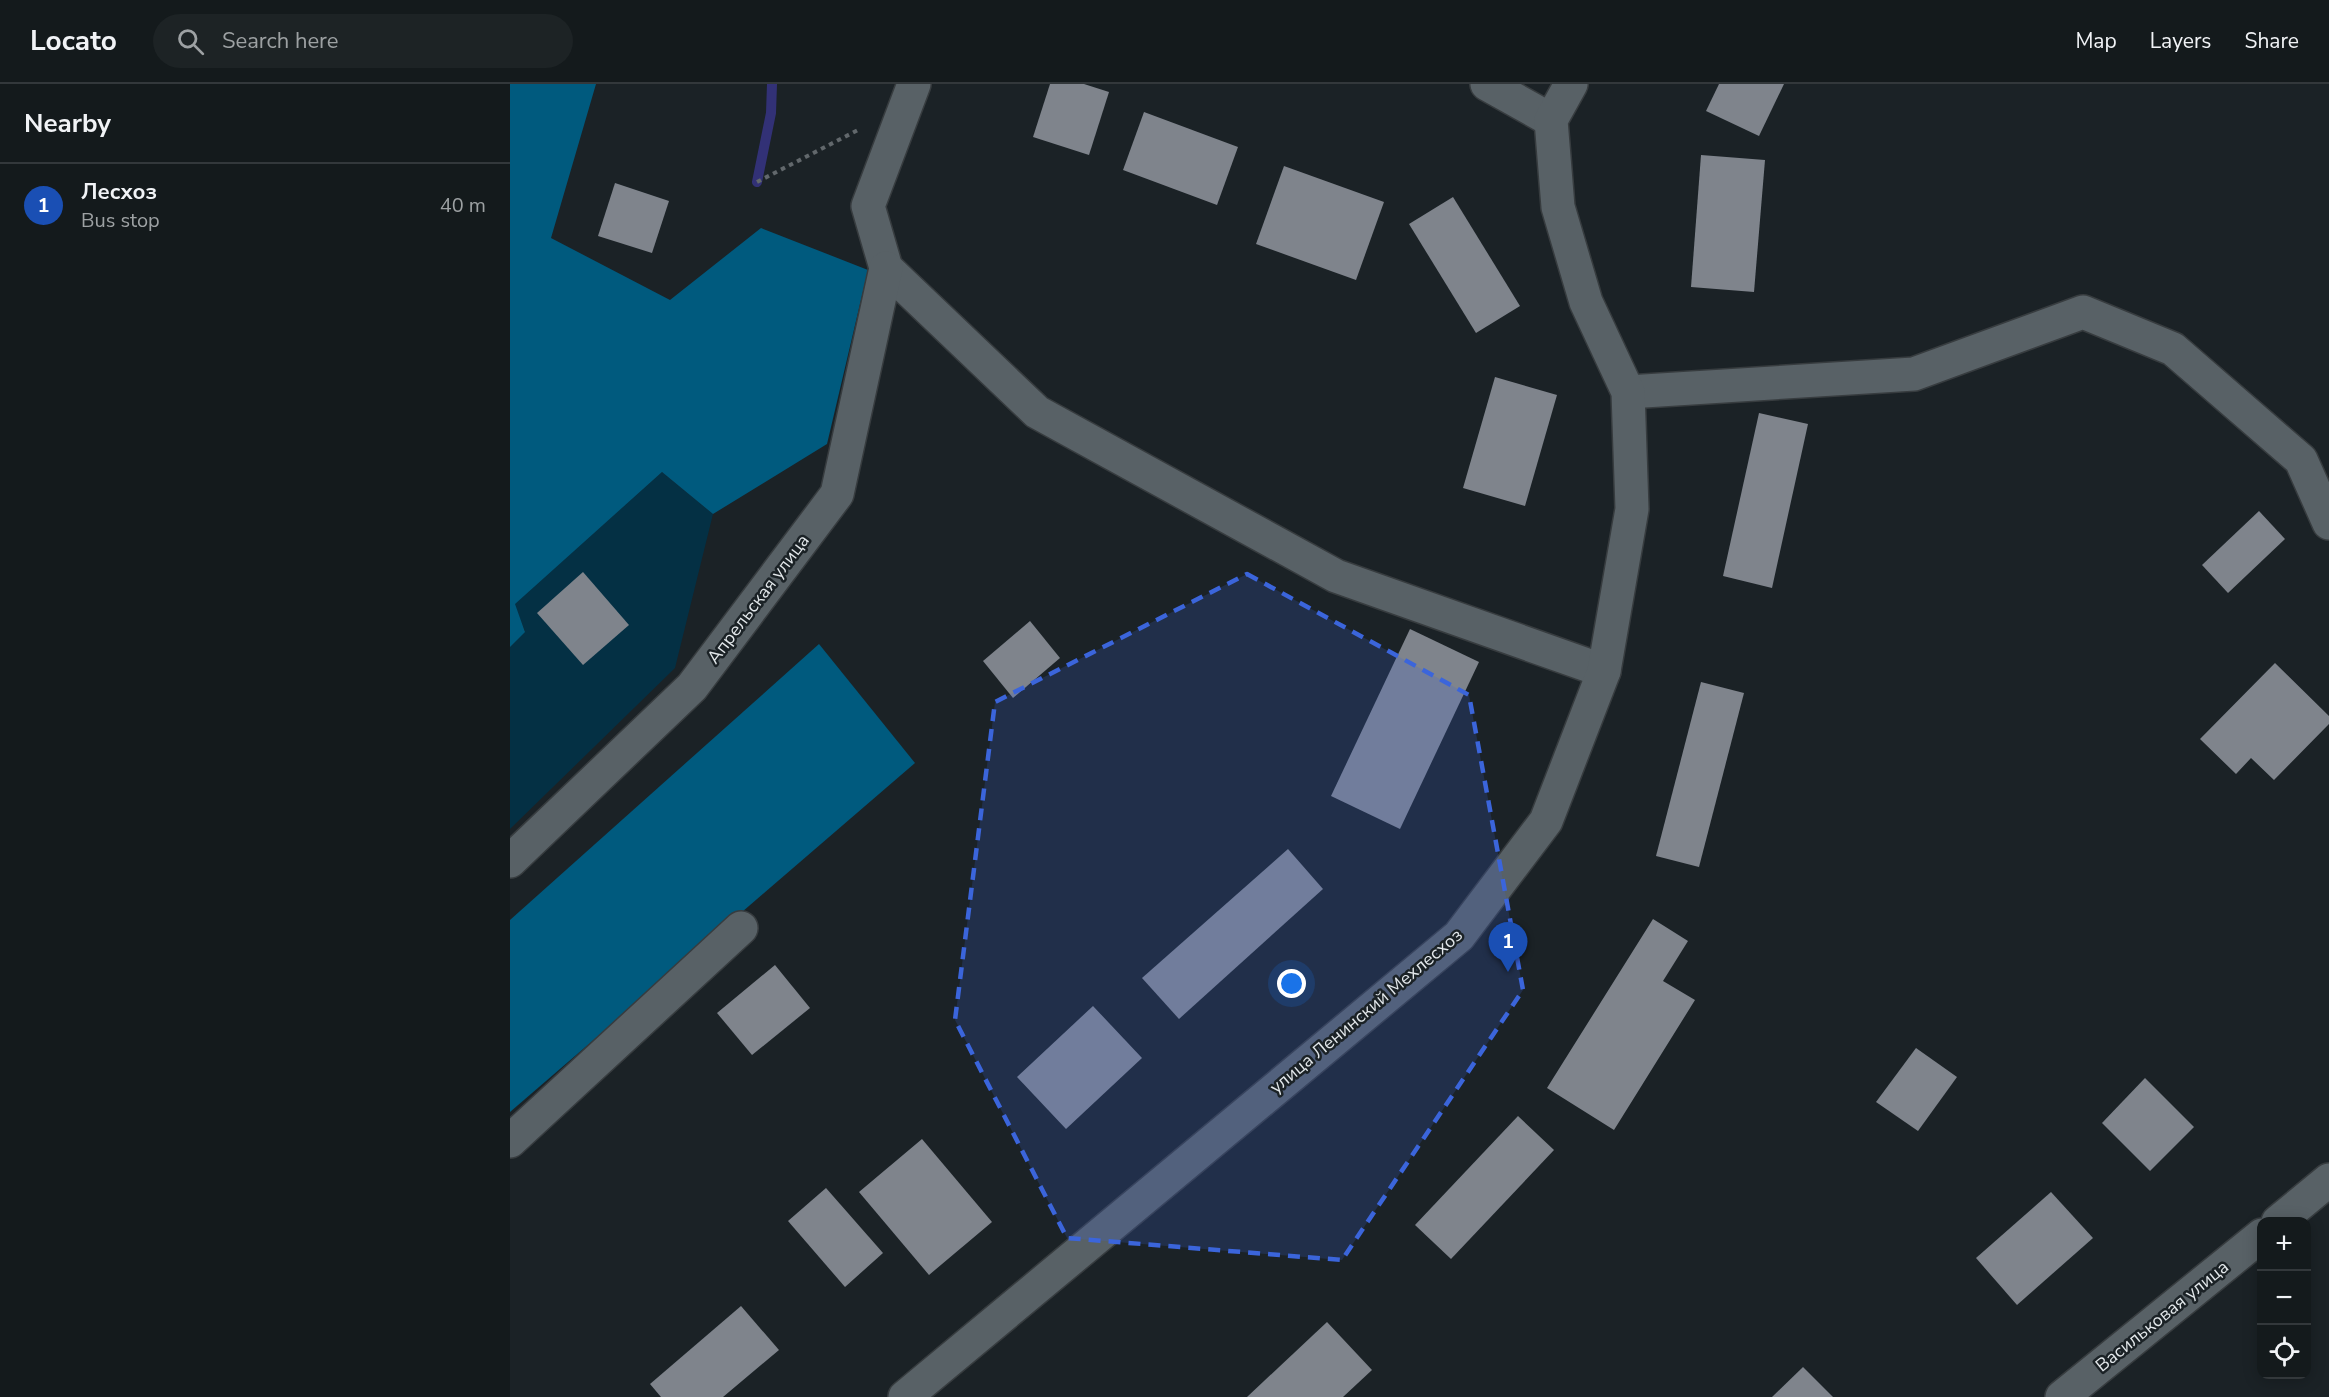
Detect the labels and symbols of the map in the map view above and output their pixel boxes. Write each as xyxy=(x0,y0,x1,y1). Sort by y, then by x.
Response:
street label: Апрельская улица xyxy=(701,529,815,669)
pin: 1 xyxy=(1488,922,1528,972)
street label: улица Ленинский Мехлесхоз xyxy=(1264,923,1468,1099)
your location xyxy=(1277,969,1306,998)
street label: Васильковая улица xyxy=(2090,1255,2234,1377)

